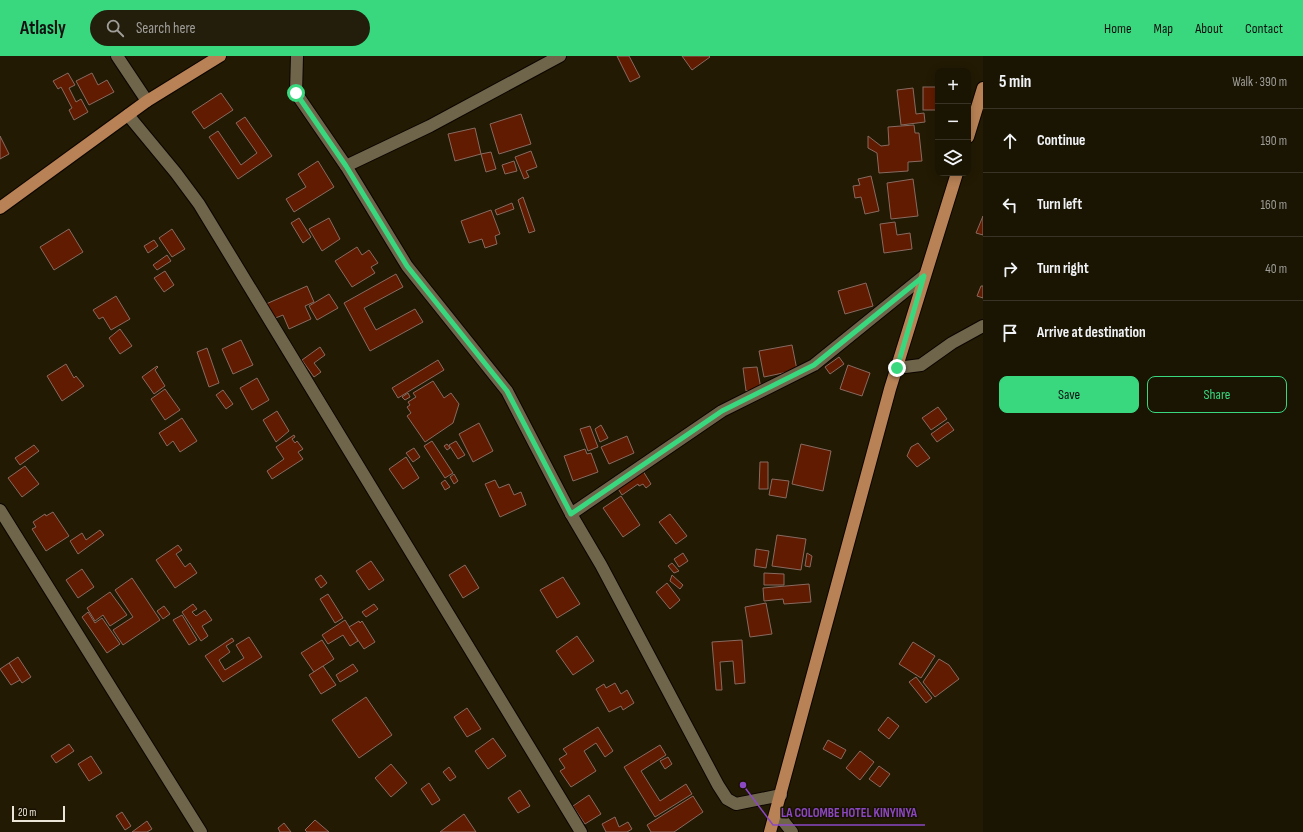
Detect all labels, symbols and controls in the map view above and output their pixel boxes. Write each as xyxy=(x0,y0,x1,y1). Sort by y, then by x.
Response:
search box xyxy=(90,10,370,46)
text: Atlasly xyxy=(20,17,66,40)
icon: search xyxy=(104,17,126,39)
text: Search here xyxy=(136,19,196,38)
text: Home xyxy=(1104,20,1132,37)
text: Map xyxy=(1154,20,1173,37)
text: About xyxy=(1195,20,1223,37)
text: Contact xyxy=(1245,20,1283,37)
map controls xyxy=(935,68,971,176)
button: + xyxy=(935,68,971,104)
text: 5 min xyxy=(999,72,1031,92)
text: Walk · 390 m xyxy=(1232,74,1287,90)
route start xyxy=(287,84,305,102)
button: − xyxy=(935,104,971,140)
icon: ahead xyxy=(999,130,1021,152)
text: Continue xyxy=(1037,131,1086,150)
text: 190 m xyxy=(1260,133,1287,149)
button: layers xyxy=(935,140,971,176)
icon: left xyxy=(999,194,1021,216)
text: Turn left xyxy=(1037,195,1082,214)
text: 160 m xyxy=(1261,197,1287,213)
icon: right xyxy=(999,258,1021,280)
text: Turn right xyxy=(1037,259,1089,278)
text: 40 m xyxy=(1265,261,1287,277)
icon: arrive xyxy=(999,322,1021,344)
text: Arrive at destination xyxy=(1037,323,1146,342)
route end xyxy=(888,359,906,377)
button: Save xyxy=(999,376,1139,413)
button: Share xyxy=(1147,376,1287,413)
callout: LA COLOMBE HOTEL KINYINYA xyxy=(773,800,925,825)
scale bar xyxy=(12,804,65,823)
text: LA COLOMBE HOTEL KINYINYA xyxy=(781,805,918,821)
text: 20 m xyxy=(18,806,36,819)

